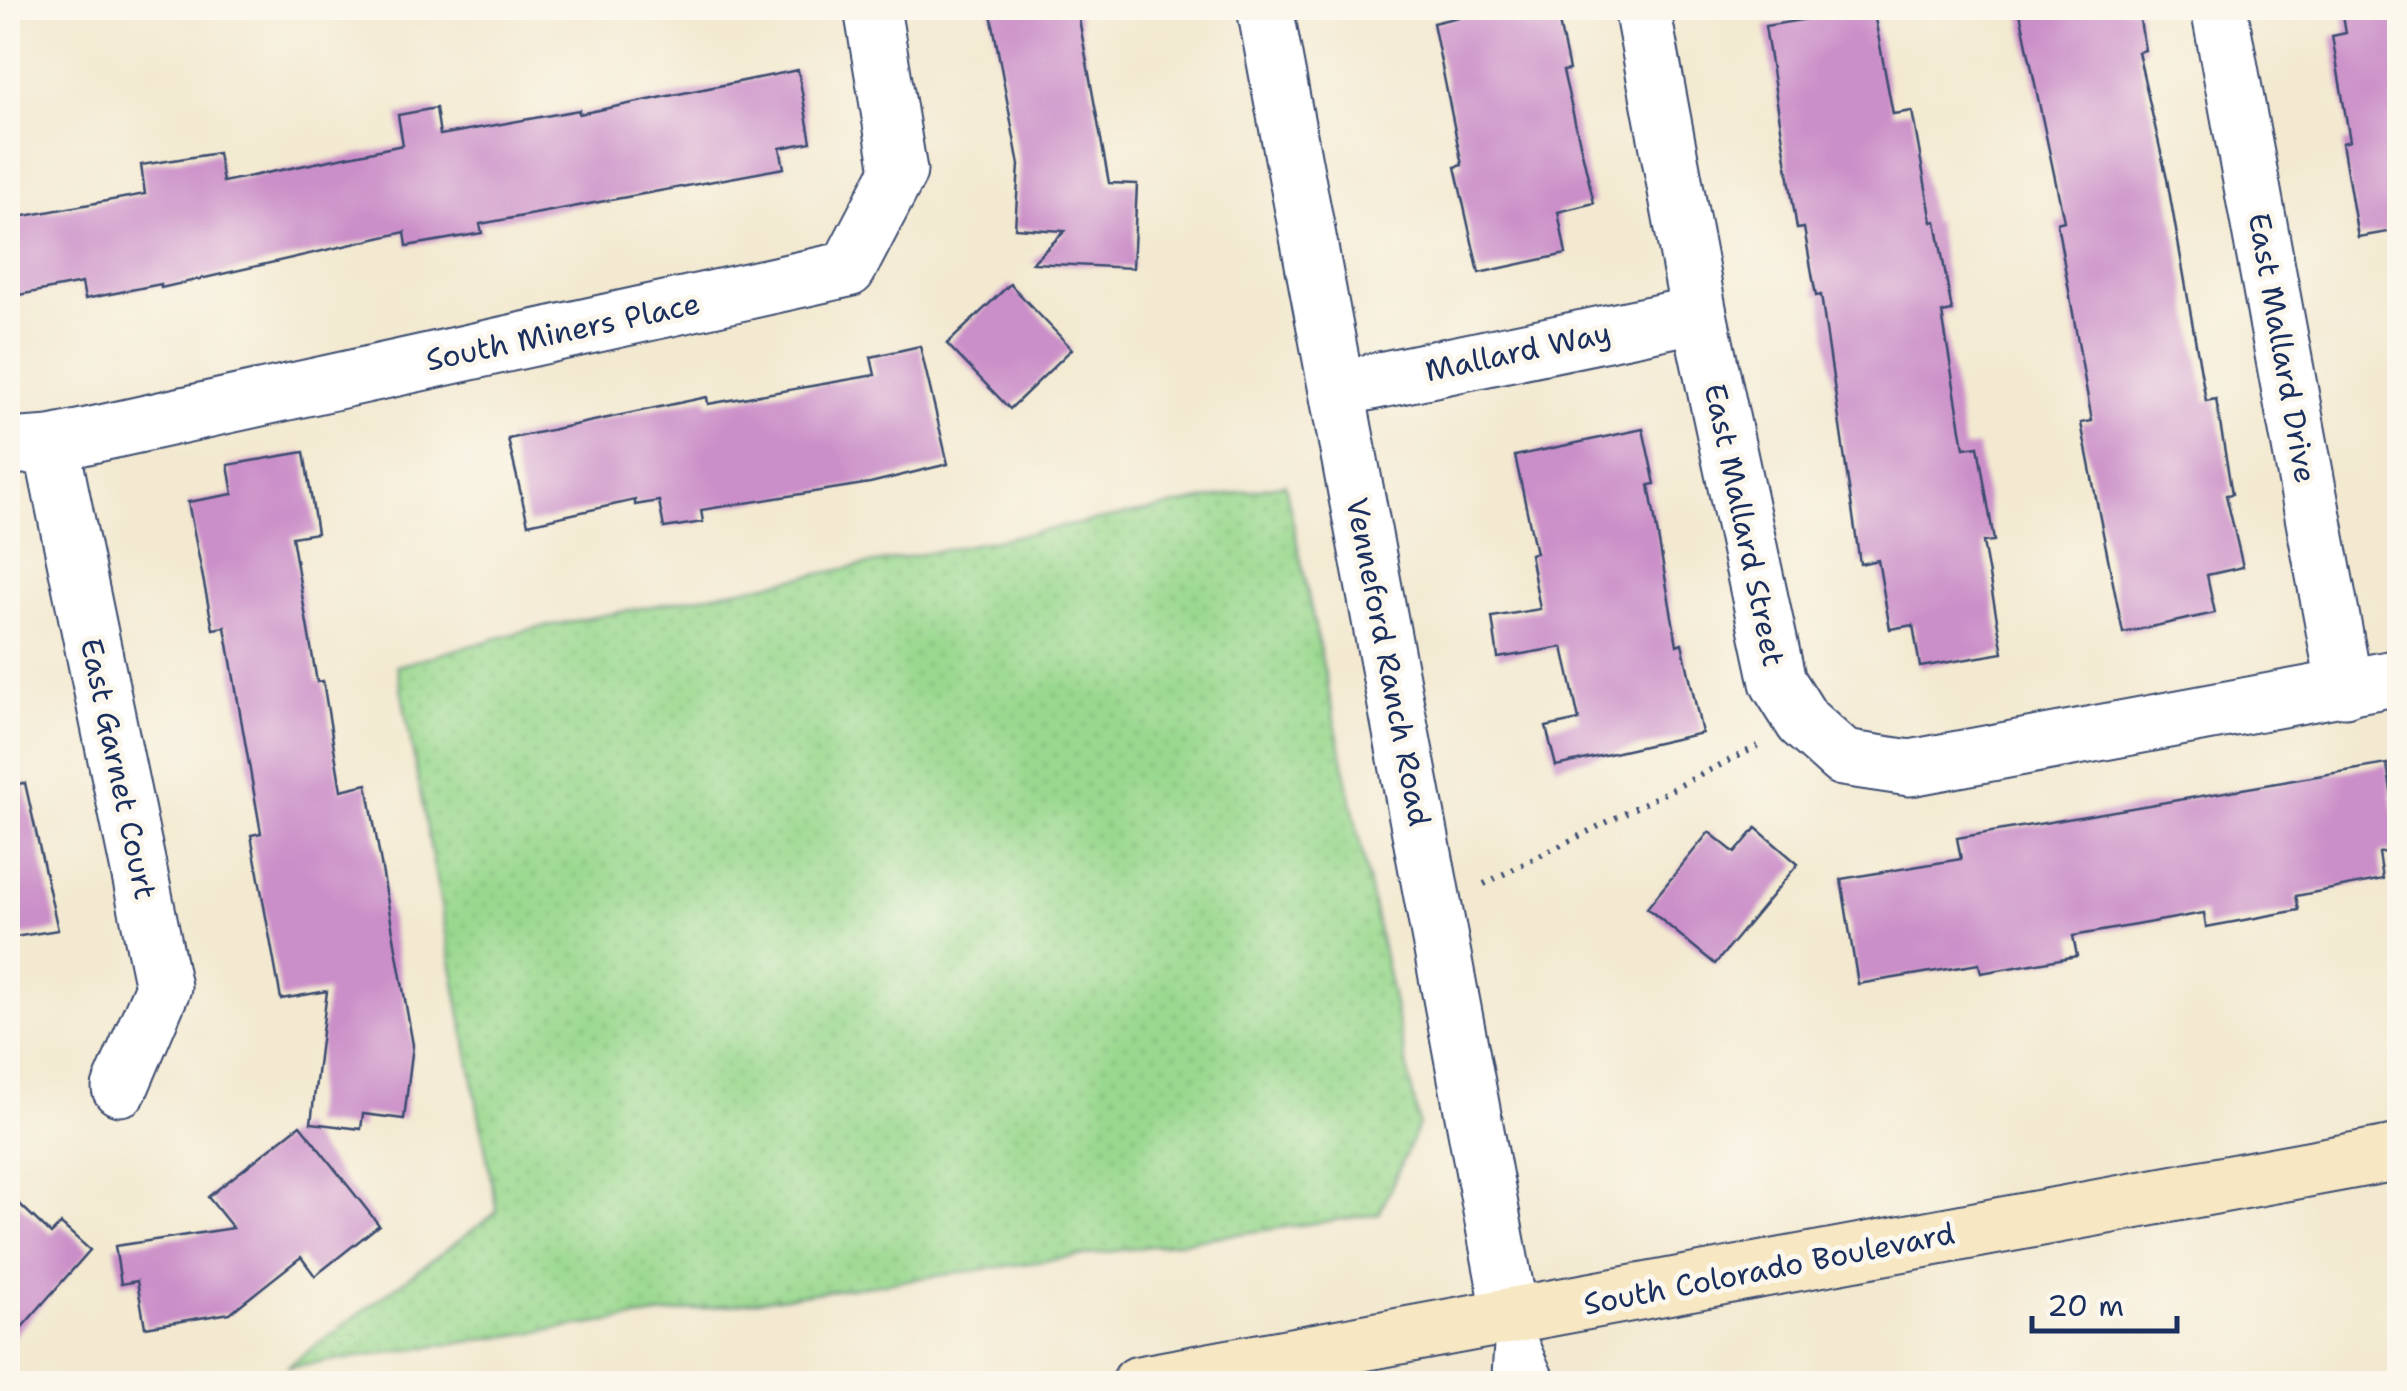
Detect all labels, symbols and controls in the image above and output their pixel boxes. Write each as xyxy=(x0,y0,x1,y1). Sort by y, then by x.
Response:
street label: East Mallard Drive xyxy=(2239,210,2326,486)
street label: South Miners Place xyxy=(422,282,704,381)
street label: Mallard Way xyxy=(1421,312,1614,391)
street label: East Mallard Street xyxy=(1694,380,1794,670)
street label: Venneford Ranch Road xyxy=(1337,494,1440,830)
street label: East Garnet Court xyxy=(71,635,166,903)
street label: South Colorado Boulevard xyxy=(1580,1212,1958,1325)
scale bar xyxy=(2032,1271,2177,1333)
text: 20 m xyxy=(2047,1285,2124,1326)

